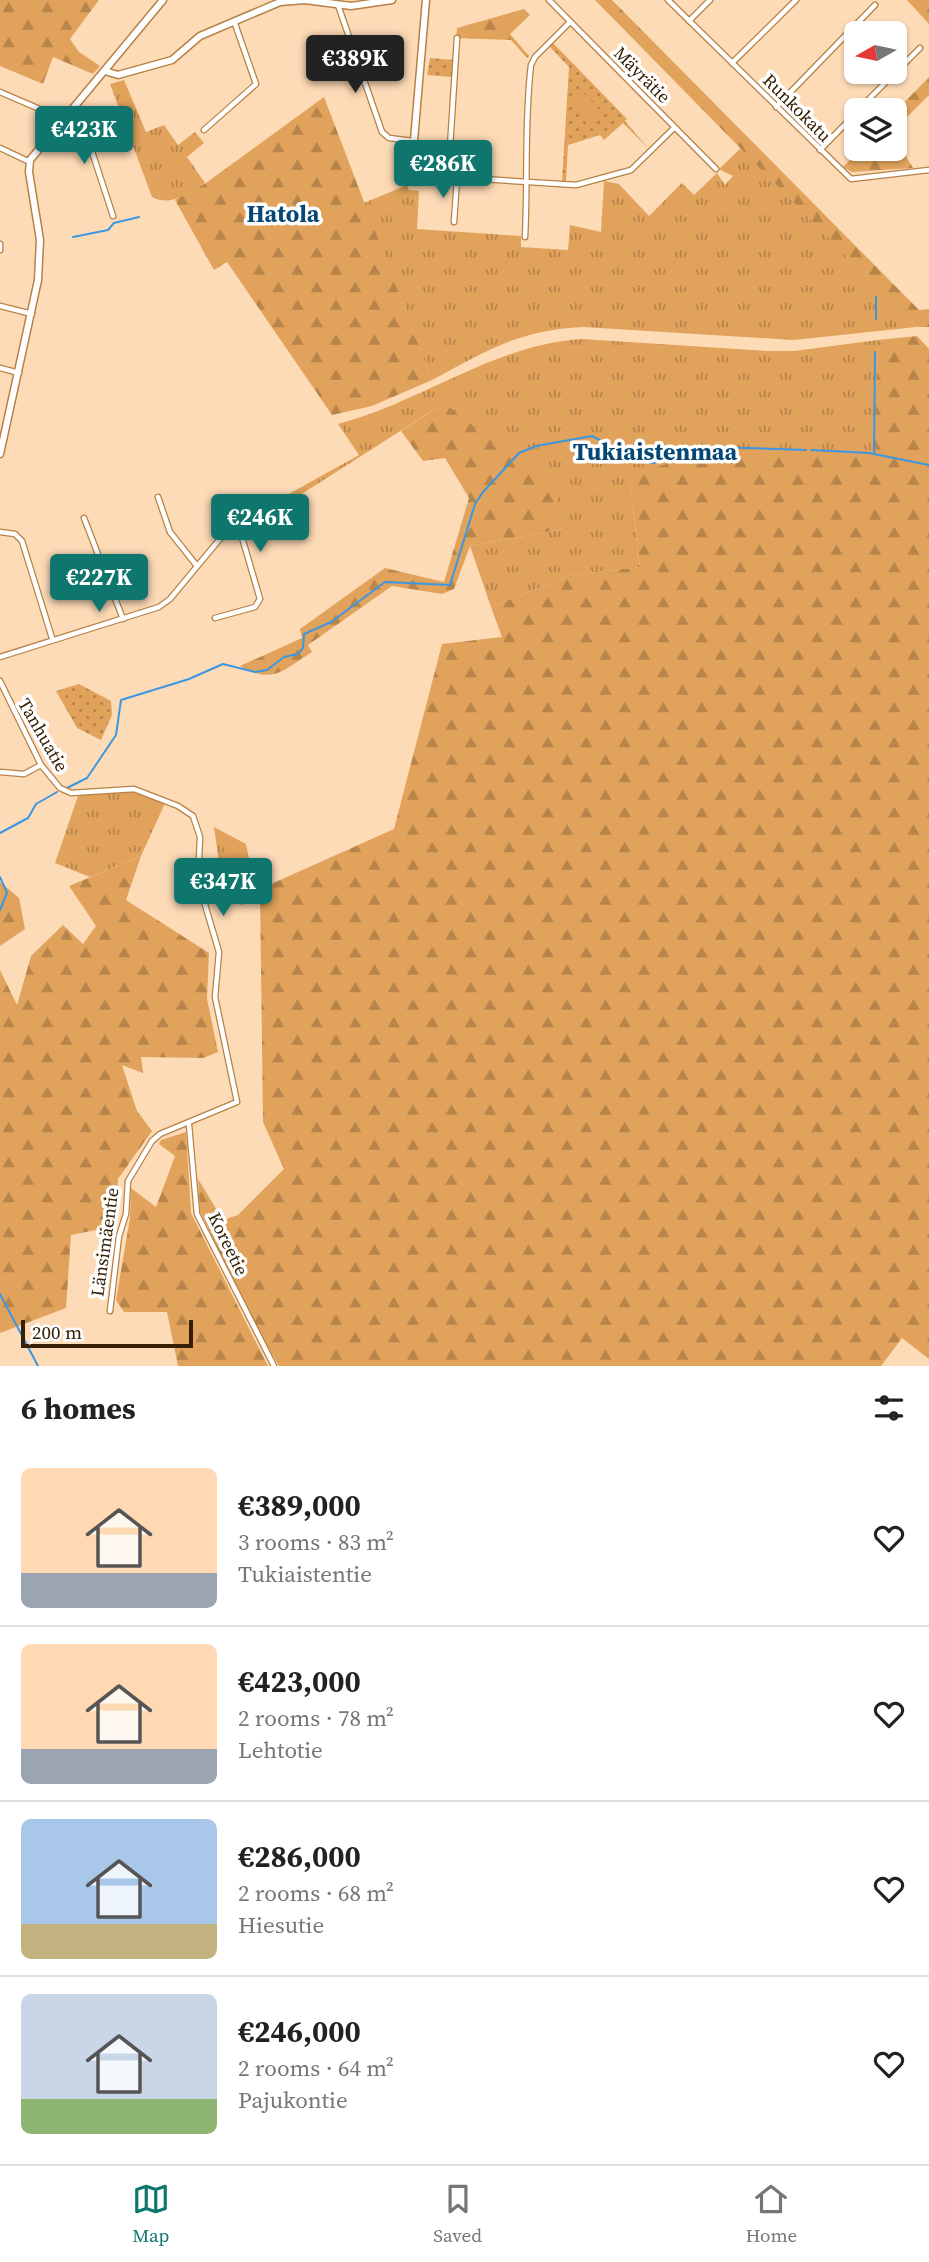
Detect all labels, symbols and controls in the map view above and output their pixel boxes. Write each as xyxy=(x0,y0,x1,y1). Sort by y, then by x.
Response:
north arrow xyxy=(844,21,906,84)
map controls xyxy=(844,21,907,161)
pin: €389K xyxy=(306,36,404,95)
street label: Mäyrätie xyxy=(608,41,676,109)
text: €389K xyxy=(322,42,388,74)
street label: Runkokatu xyxy=(758,68,837,147)
button: layers xyxy=(844,98,907,161)
pin: €423K xyxy=(35,106,133,166)
text: €423K xyxy=(51,113,117,145)
pin: €286K xyxy=(394,140,492,200)
text: €286K xyxy=(410,147,476,179)
district label: Hatola xyxy=(247,197,320,230)
district label: Tukiaistenmaa xyxy=(573,435,738,468)
pin: €246K xyxy=(211,494,309,554)
text: €246K xyxy=(227,501,293,533)
pin: €227K xyxy=(50,554,148,614)
text: €227K xyxy=(66,561,132,593)
street label: Tanhuatie xyxy=(12,693,74,776)
pin: €347K xyxy=(174,858,272,918)
text: €347K xyxy=(190,865,256,897)
street label: Länsimäentie xyxy=(84,1186,125,1298)
street label: Koreetie xyxy=(202,1208,255,1280)
scale bar xyxy=(21,1317,192,1349)
text: 200 m xyxy=(32,1319,82,1345)
text: 6 homes xyxy=(21,1388,136,1429)
icon: filters xyxy=(870,1389,908,1427)
text: €389,000 xyxy=(238,1485,361,1526)
icon: home xyxy=(77,1496,161,1580)
icon: heart xyxy=(870,1519,908,1557)
text: 3 rooms · 83 m² xyxy=(238,1526,394,1558)
text: Tukiaistentie xyxy=(238,1558,372,1590)
text: €423,000 xyxy=(238,1661,361,1702)
icon: home xyxy=(77,1672,161,1756)
icon: heart xyxy=(870,1695,908,1733)
text: 2 rooms · 78 m² xyxy=(238,1702,394,1734)
text: Lehtotie xyxy=(238,1734,323,1766)
text: €286,000 xyxy=(238,1836,361,1877)
icon: home xyxy=(77,1847,161,1931)
icon: heart xyxy=(870,1870,908,1908)
text: 2 rooms · 68 m² xyxy=(238,1877,394,1909)
text: Hiesutie xyxy=(238,1909,324,1941)
text: €246,000 xyxy=(238,2011,361,2052)
icon: home xyxy=(77,2022,161,2106)
icon: heart xyxy=(870,2045,908,2083)
text: 2 rooms · 64 m² xyxy=(238,2052,394,2084)
text: Pajukontie xyxy=(238,2084,348,2116)
tab: Map xyxy=(132,2180,170,2248)
tab: Saved xyxy=(433,2180,482,2248)
tab: Home xyxy=(745,2180,797,2248)

